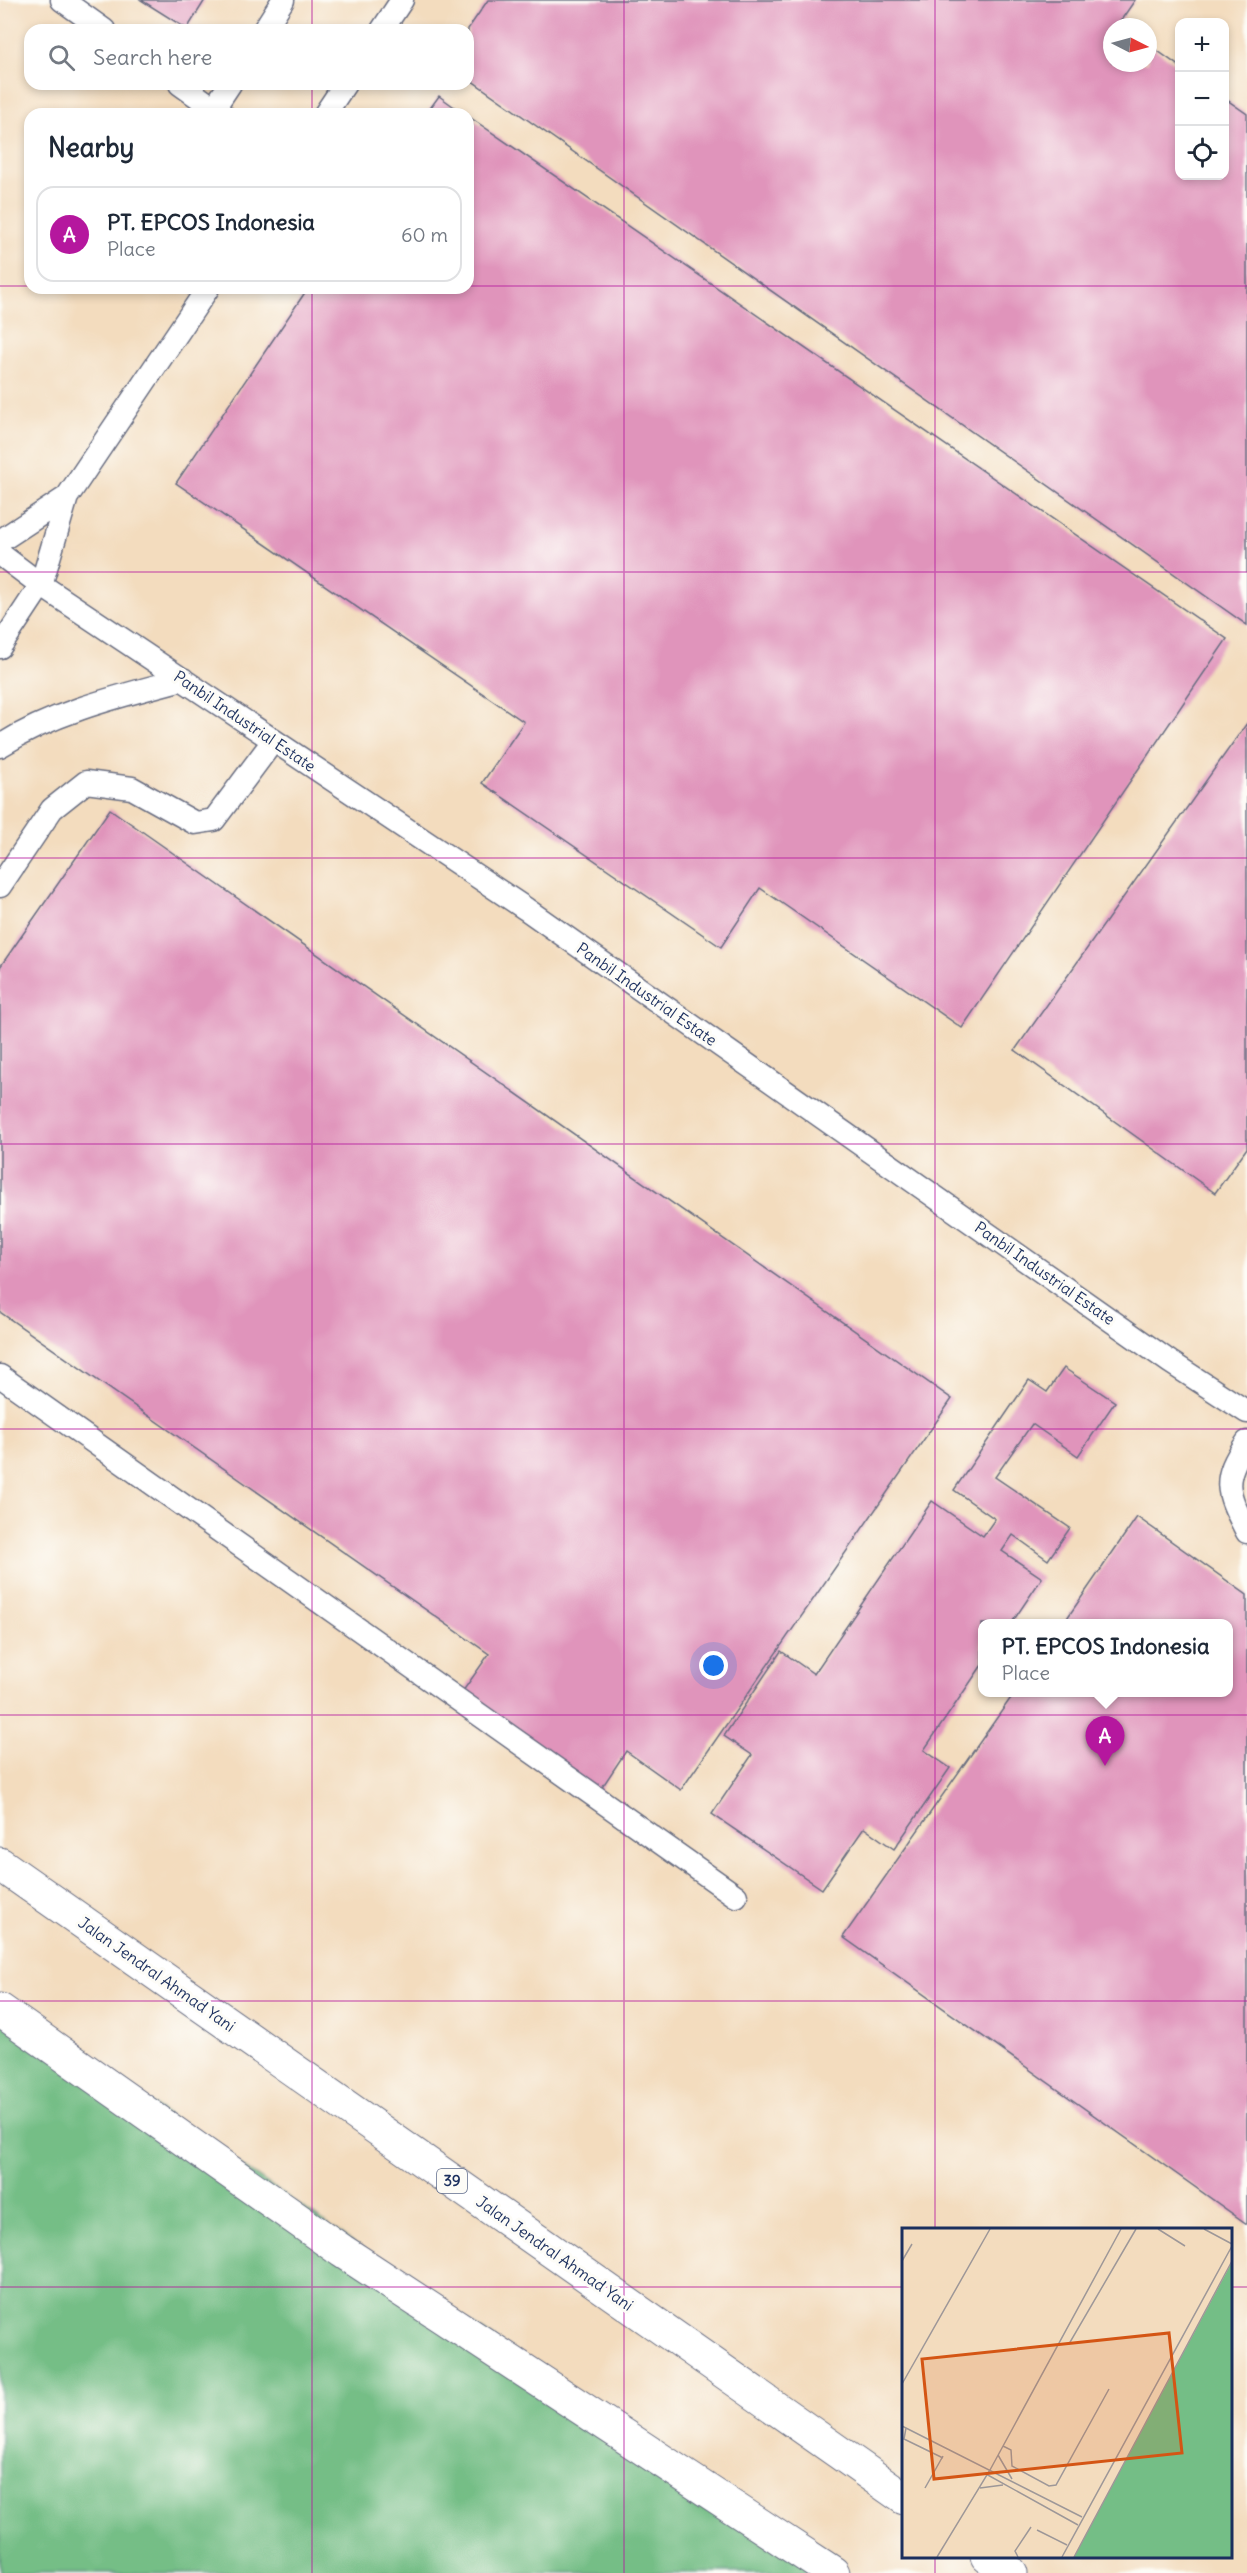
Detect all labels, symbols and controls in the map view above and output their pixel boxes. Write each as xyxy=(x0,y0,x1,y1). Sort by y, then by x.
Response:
north arrow xyxy=(1103,18,1157,72)
map controls xyxy=(1175,18,1229,180)
button: + xyxy=(1175,18,1229,72)
search box xyxy=(24,24,474,90)
icon: search xyxy=(45,41,78,74)
text: Search here xyxy=(93,43,212,71)
button: − xyxy=(1175,72,1229,126)
button: locate xyxy=(1175,126,1229,180)
text: Nearby xyxy=(48,131,134,164)
text: PT. EPCOS Indonesia xyxy=(107,208,315,236)
text: A xyxy=(63,222,76,247)
text: 60 m xyxy=(401,222,448,247)
text: Place xyxy=(107,236,155,261)
street label: Panbil Industrial Estate xyxy=(170,666,320,776)
street label: Panbil Industrial Estate xyxy=(573,938,721,1050)
street label: Panbil Industrial Estate xyxy=(971,1217,1119,1329)
popup xyxy=(978,1619,1233,1697)
text: PT. EPCOS Indonesia xyxy=(1002,1632,1209,1660)
your location xyxy=(699,1651,728,1680)
text: Place xyxy=(1002,1660,1050,1685)
pin: A xyxy=(1086,1716,1124,1766)
street label: Jalan Jendral Ahmad Yani xyxy=(75,1912,239,2036)
road number: 39 xyxy=(437,2169,467,2193)
street label: Jalan Jendral Ahmad Yani xyxy=(473,2191,637,2315)
inset map xyxy=(902,2228,1232,2558)

